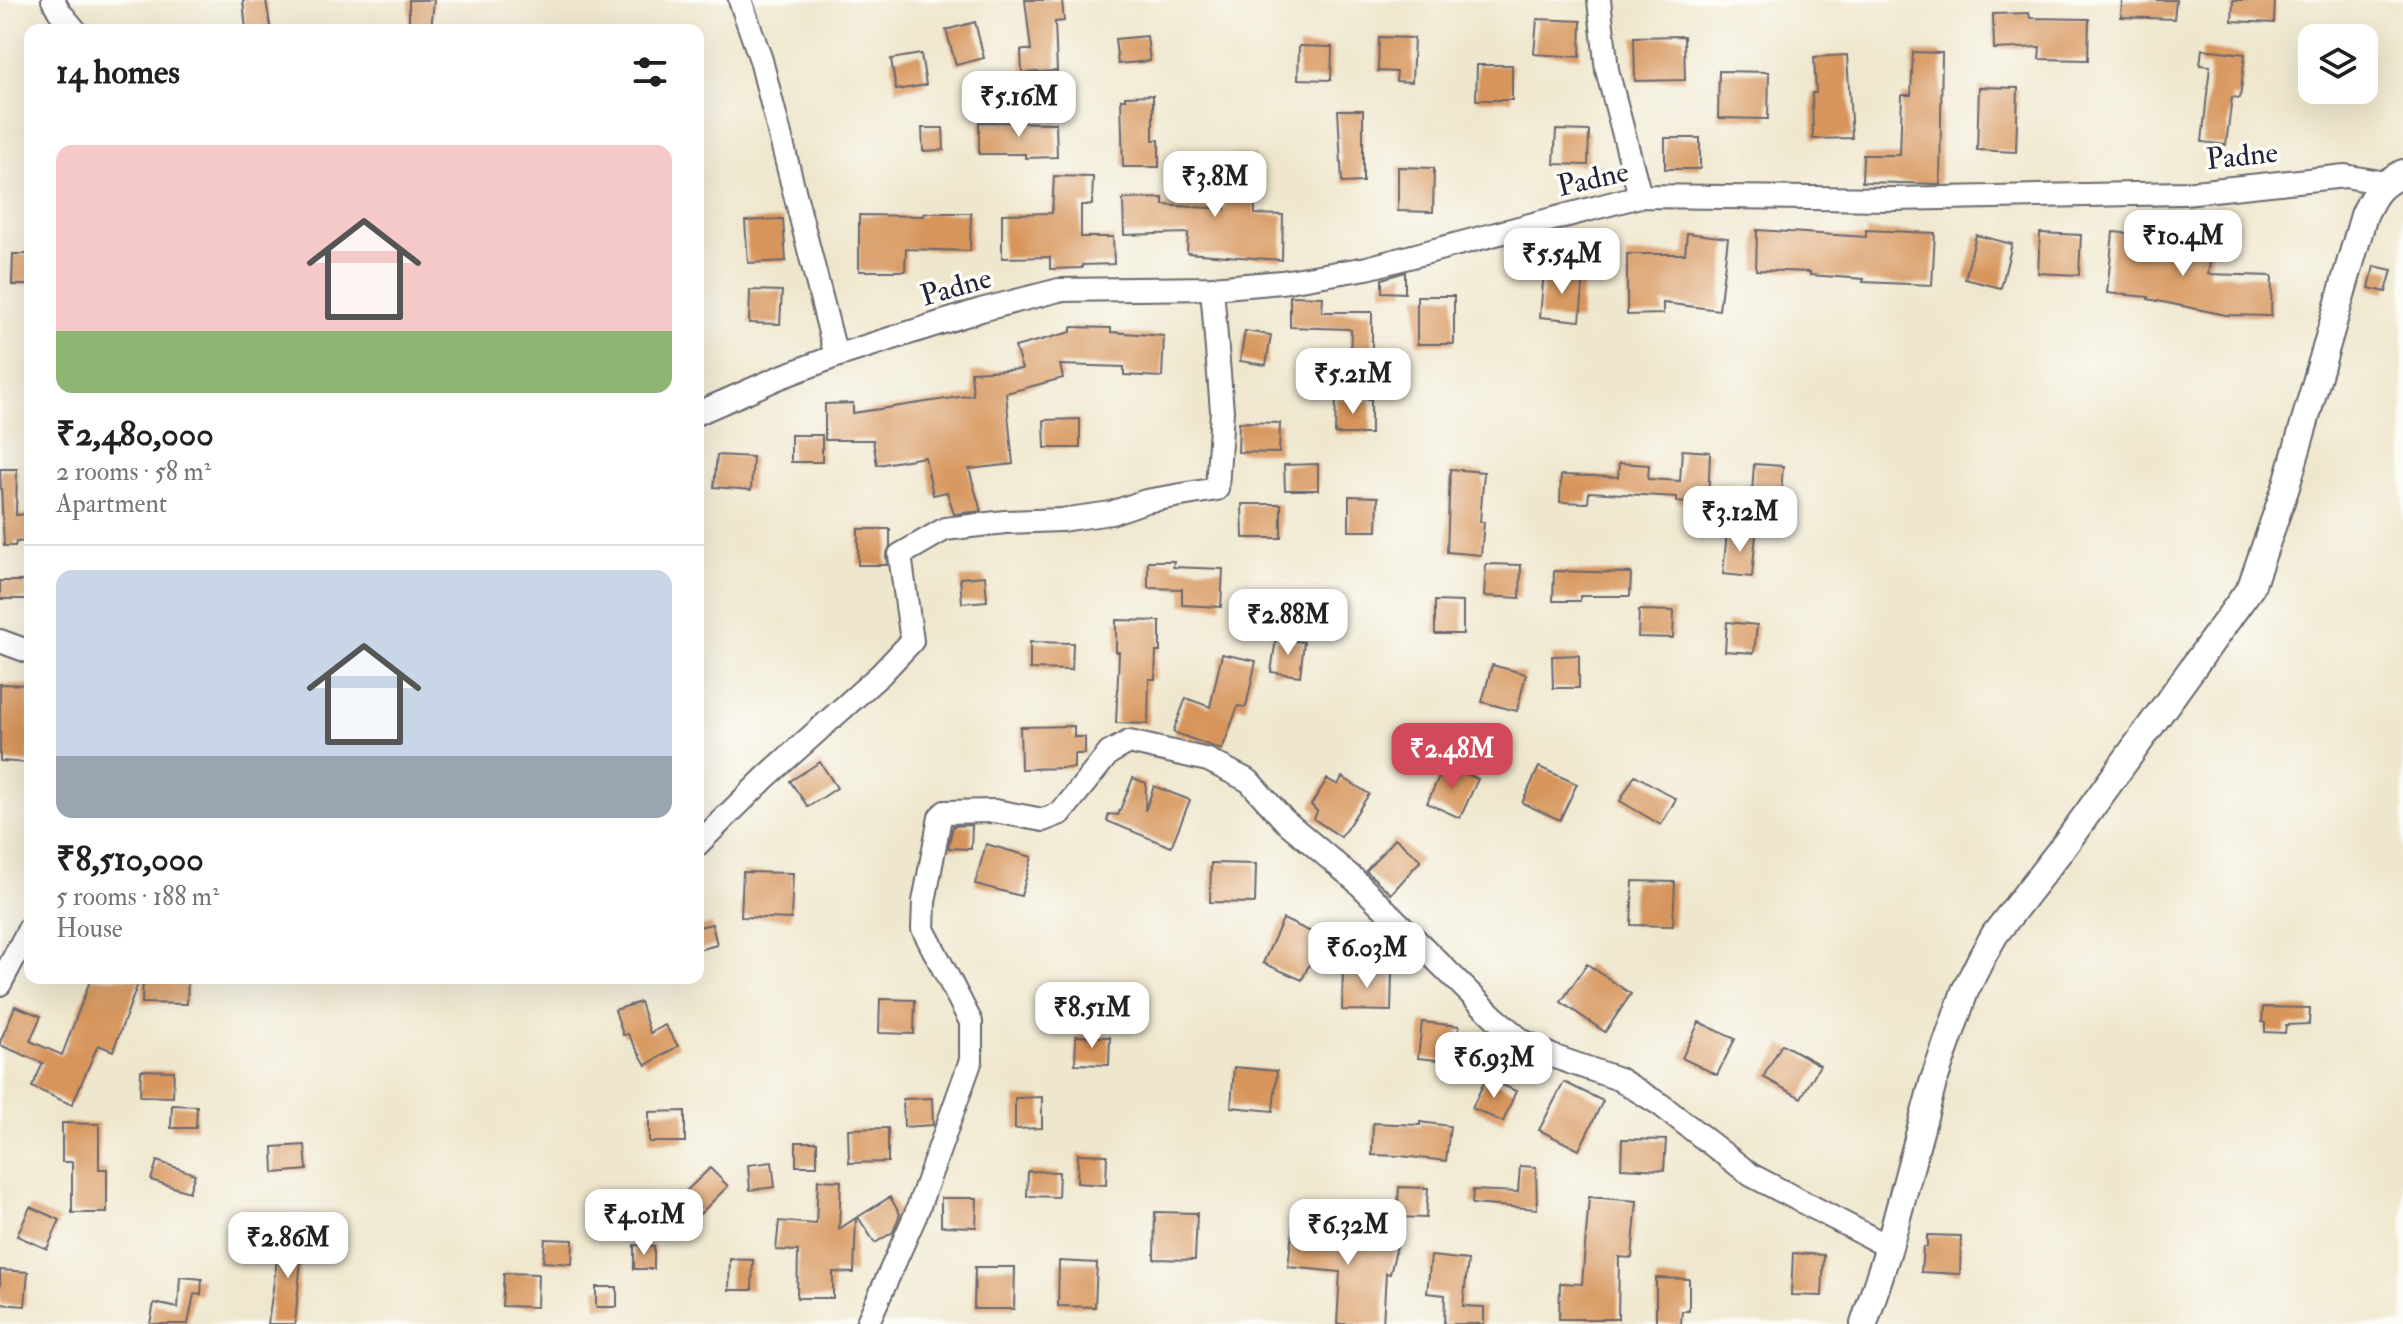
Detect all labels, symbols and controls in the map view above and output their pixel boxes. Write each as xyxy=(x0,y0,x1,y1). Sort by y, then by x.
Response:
map controls xyxy=(2298,24,2378,104)
button: layers xyxy=(2298,24,2378,104)
icon: filters xyxy=(628,50,672,94)
text: 14 homes xyxy=(56,51,180,94)
pin: ₹5.16M xyxy=(954,71,1084,139)
text: ₹5.16M xyxy=(980,81,1058,113)
street label: Padne xyxy=(2204,134,2280,178)
pin: ₹3.8M xyxy=(1159,151,1271,219)
street label: Padne xyxy=(1554,153,1632,205)
text: ₹3.8M xyxy=(1181,161,1249,193)
icon: home xyxy=(292,197,436,341)
pin: ₹10.4M xyxy=(2118,210,2248,278)
text: ₹10.4M xyxy=(2142,220,2224,252)
pin: ₹5.54M xyxy=(1497,228,1627,296)
text: ₹5.54M xyxy=(1522,238,1602,270)
street label: Padne xyxy=(916,259,996,315)
pin: ₹5.21M xyxy=(1288,348,1418,416)
text: ₹5.21M xyxy=(1314,358,1392,390)
text: ₹2,480,000 xyxy=(56,413,214,456)
text: 2 rooms · 58 m² xyxy=(56,456,211,488)
pin: ₹3.12M xyxy=(1675,486,1805,554)
text: Apartment xyxy=(56,488,167,520)
text: ₹3.12M xyxy=(1701,496,1779,528)
pin: ₹2.88M xyxy=(1223,589,1353,657)
text: ₹2.88M xyxy=(1247,599,1329,631)
icon: home xyxy=(292,622,436,766)
pin: ₹2.48M xyxy=(1387,723,1517,791)
text: ₹2.48M xyxy=(1410,733,1494,765)
text: ₹8,510,000 xyxy=(56,838,204,881)
text: 5 rooms · 188 m² xyxy=(56,881,219,913)
text: House xyxy=(56,913,123,945)
pin: ₹6.03M xyxy=(1302,922,1432,990)
text: ₹6.03M xyxy=(1326,932,1408,964)
pin: ₹8.51M xyxy=(1027,982,1157,1050)
text: ₹8.51M xyxy=(1053,992,1131,1024)
pin: ₹6.93M xyxy=(1429,1032,1559,1100)
text: ₹6.93M xyxy=(1453,1042,1535,1074)
pin: ₹4.01M xyxy=(579,1189,709,1257)
text: ₹4.01M xyxy=(603,1199,685,1231)
pin: ₹6.32M xyxy=(1283,1199,1413,1267)
text: ₹6.32M xyxy=(1307,1209,1389,1241)
pin: ₹2.86M xyxy=(223,1212,353,1280)
text: ₹2.86M xyxy=(246,1222,330,1254)

